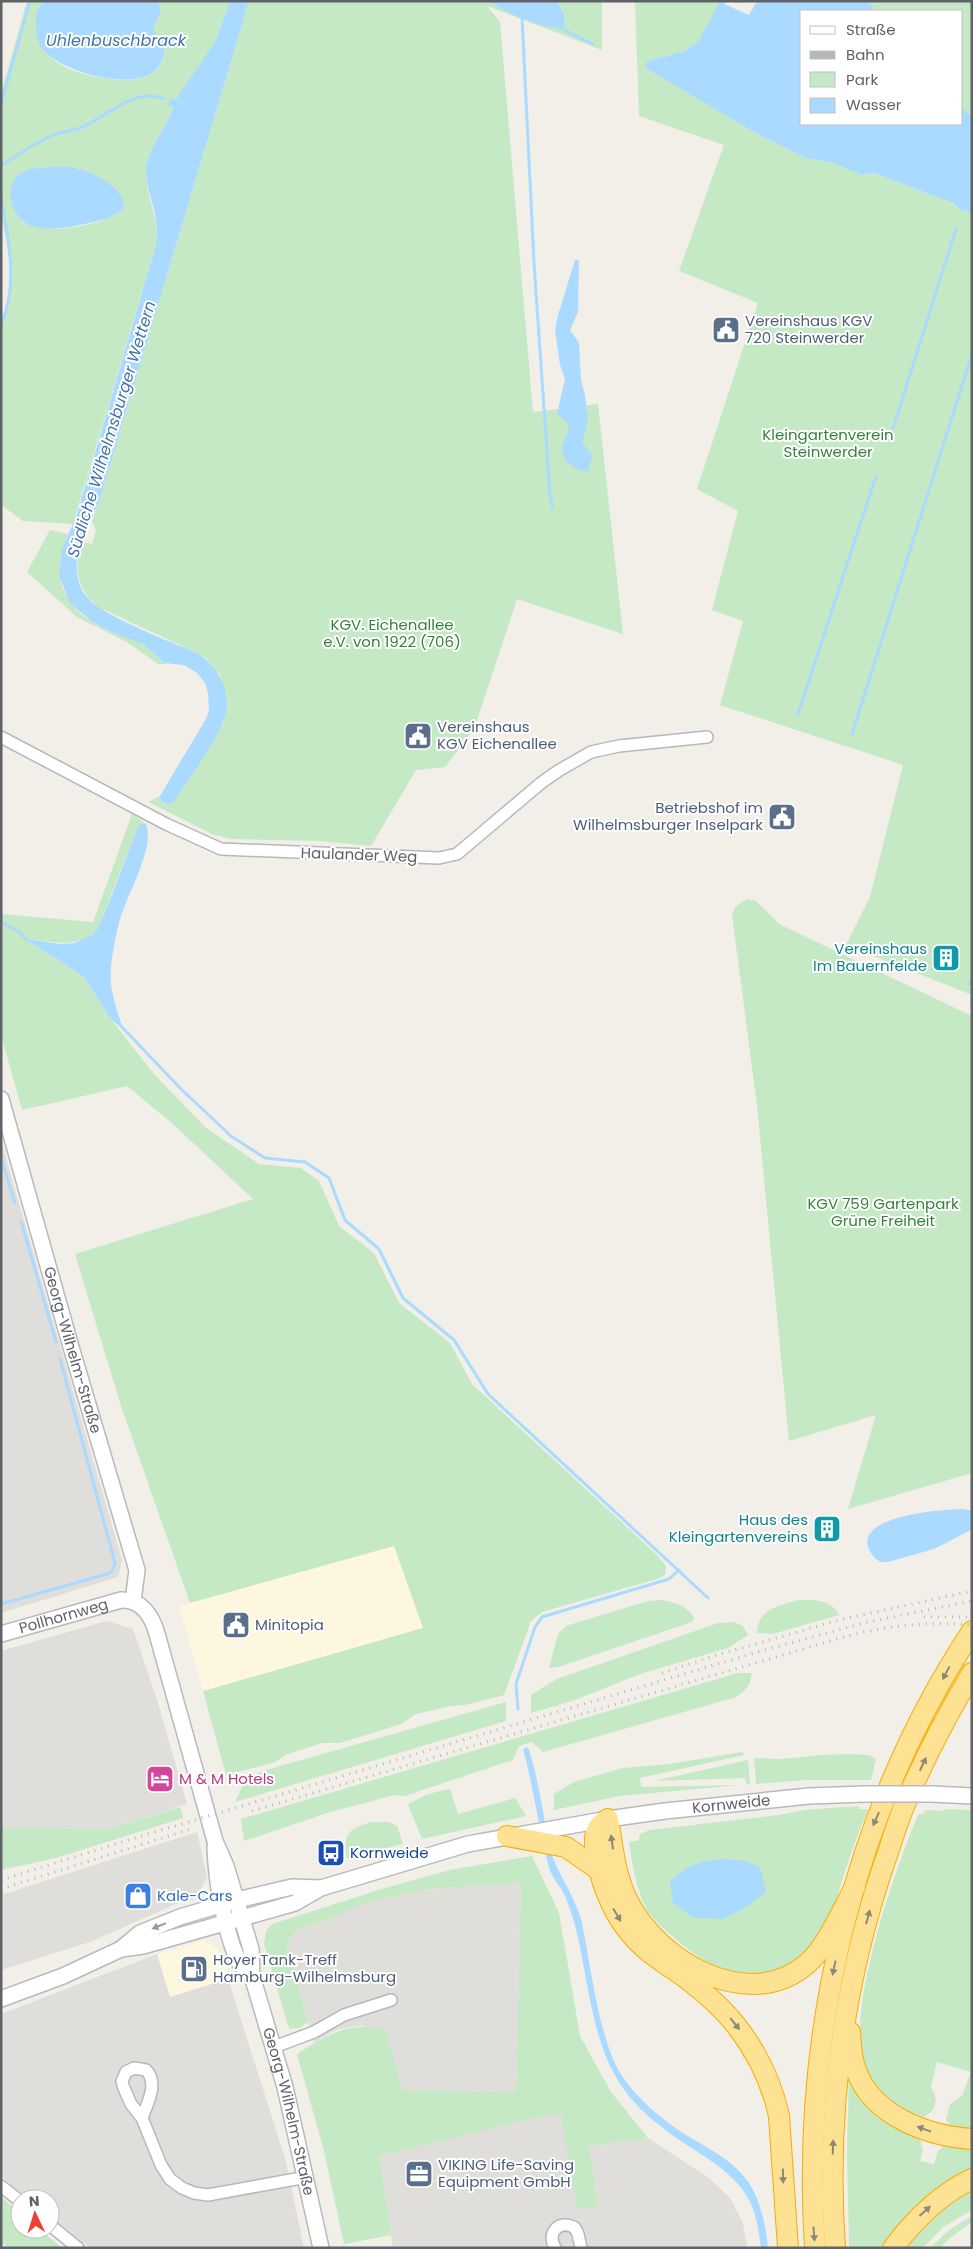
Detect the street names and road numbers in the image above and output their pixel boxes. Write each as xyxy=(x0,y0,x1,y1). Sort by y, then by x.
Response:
street label: Haulander Weg xyxy=(300,842,418,867)
street label: Georg-Wilhelm-Straße xyxy=(39,1264,107,1436)
street label: Pollhornweg xyxy=(16,1593,110,1638)
street label: Kornweide xyxy=(691,1789,771,1818)
street label: Georg-Wilhelm-Straße xyxy=(258,2025,320,2197)

